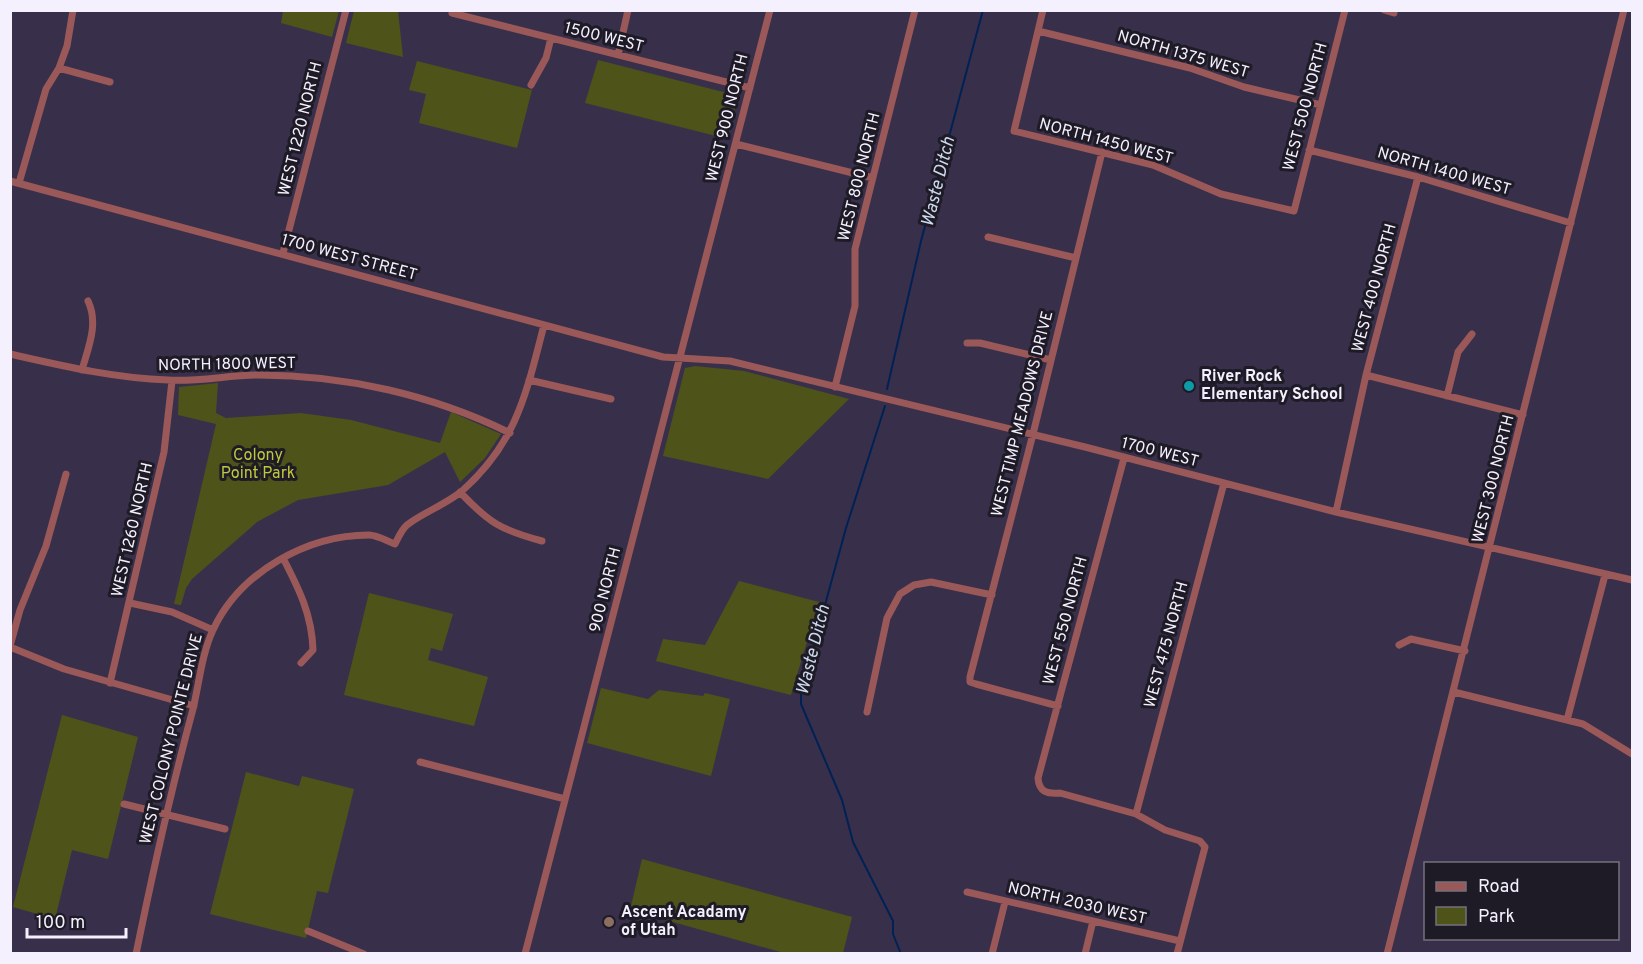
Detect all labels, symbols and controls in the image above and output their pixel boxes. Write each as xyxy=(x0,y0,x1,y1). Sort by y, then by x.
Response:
street label: 1500 WEST xyxy=(562,18,646,58)
street label: NORTH 1375 WEST xyxy=(1115,27,1251,83)
street label: WEST 500 NORTH xyxy=(1279,41,1333,173)
street label: WEST 900 NORTH xyxy=(702,52,754,184)
street label: WEST 1220 NORTH xyxy=(275,60,327,198)
street label: WEST 800 NORTH xyxy=(834,111,886,243)
street label: NORTH 1450 WEST xyxy=(1037,114,1175,170)
water label: Waste Ditch xyxy=(917,134,961,229)
street label: NORTH 1400 WEST xyxy=(1375,143,1513,201)
street label: WEST 400 NORTH xyxy=(1348,222,1402,354)
street label: 1700 WEST STREET xyxy=(279,230,419,286)
street label: WEST TIMP MEADOWS DRIVE xyxy=(988,309,1058,519)
street label: NORTH 1800 WEST xyxy=(158,354,296,376)
place label: River Rock Elementary School xyxy=(1201,367,1343,405)
marker: River Rock Elementary School xyxy=(1182,379,1196,393)
street label: WEST 300 NORTH xyxy=(1468,413,1520,545)
street label: 1700 WEST xyxy=(1119,434,1201,472)
park label: Colony Point Park xyxy=(221,446,295,484)
street label: WEST 1260 NORTH xyxy=(108,461,158,599)
street label: 900 NORTH xyxy=(586,545,626,635)
street label: WEST 550 NORTH xyxy=(1039,555,1093,687)
street label: WEST 475 NORTH xyxy=(1141,580,1193,710)
water label: Waste Ditch xyxy=(792,602,836,697)
street label: WEST COLONY POINTE DRIVE xyxy=(136,631,208,847)
legend xyxy=(1424,862,1619,940)
text: Road xyxy=(1478,876,1520,899)
street label: NORTH 2030 WEST xyxy=(1006,878,1148,930)
scale bar xyxy=(27,901,126,939)
place label: Ascent Acadamy of Utah xyxy=(621,903,747,941)
text: Park xyxy=(1478,906,1515,929)
text: 100 m xyxy=(36,912,85,935)
marker: Ascent Acadamy of Utah xyxy=(602,915,616,929)

